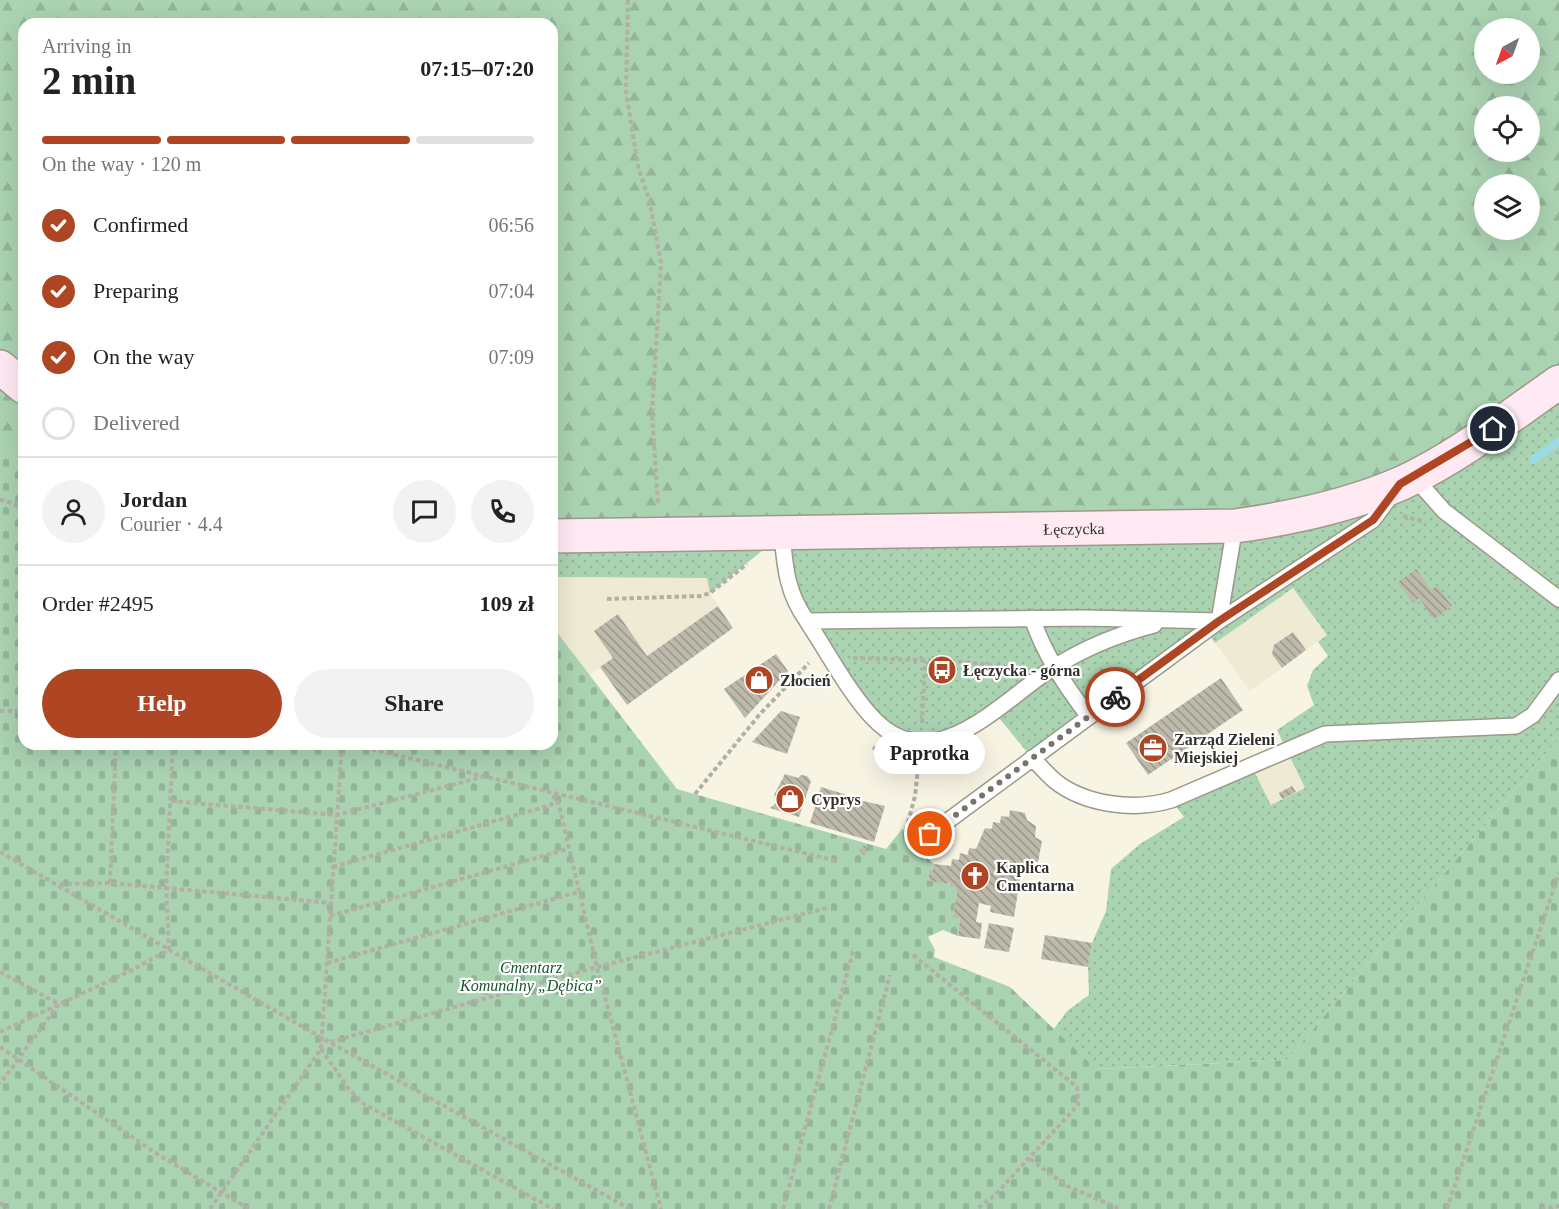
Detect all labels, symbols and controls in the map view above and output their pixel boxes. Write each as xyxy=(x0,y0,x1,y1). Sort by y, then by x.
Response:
north arrow xyxy=(1474,18,1540,84)
map controls xyxy=(1474,18,1540,240)
text: Arriving in xyxy=(42,35,131,57)
text: 07:15–07:20 xyxy=(420,56,534,81)
text: 2 min xyxy=(42,59,136,102)
button: locate xyxy=(1474,96,1540,162)
text: On the way · 120 m xyxy=(42,153,201,175)
button: layers xyxy=(1474,174,1540,240)
icon: check xyxy=(42,209,75,242)
text: Confirmed xyxy=(93,212,188,237)
text: 06:56 xyxy=(488,214,534,236)
icon: check xyxy=(42,275,75,308)
text: Preparing xyxy=(93,278,179,303)
text: 07:04 xyxy=(488,280,534,302)
icon: check xyxy=(42,341,75,374)
text: On the way xyxy=(93,344,194,369)
text: 07:09 xyxy=(488,346,534,368)
pin xyxy=(1467,403,1518,454)
text: Delivered xyxy=(93,410,180,435)
icon: home xyxy=(1476,412,1509,445)
button: person xyxy=(42,480,105,543)
button: chat xyxy=(393,480,456,543)
button: phone xyxy=(471,480,534,543)
text: Jordan xyxy=(120,487,187,512)
text: Courier · 4.4 xyxy=(120,513,223,535)
street label: Łęczycka xyxy=(1043,520,1105,539)
text: Order #2495 xyxy=(42,591,154,616)
text: 109 zł xyxy=(480,591,534,616)
bus stop icon: Łęczycka - górna xyxy=(926,654,958,686)
place label: Łęczycka - górna xyxy=(963,662,1080,680)
shop icon: Złocień xyxy=(743,664,775,696)
courier xyxy=(1085,667,1145,727)
button: Help xyxy=(42,669,282,738)
button: Share xyxy=(294,669,534,738)
place label: Złocień xyxy=(780,672,831,689)
icon: bike xyxy=(1099,681,1132,714)
place label: Zarząd Zieleni Miejskiej xyxy=(1174,731,1275,767)
callout: Paprotka xyxy=(874,732,986,774)
office icon: Zarząd Zieleni Miejskiej xyxy=(1137,732,1169,764)
text: Paprotka xyxy=(890,742,969,764)
shop icon: Cyprys xyxy=(774,783,806,815)
place label: Cyprys xyxy=(811,791,861,809)
pin xyxy=(904,808,955,859)
icon: bag xyxy=(913,817,946,850)
place label: Kaplica Cmentarna xyxy=(996,859,1074,894)
church icon: Kaplica Cmentarna xyxy=(959,860,991,892)
park label: Cmentarz Komunalny „Dębica” xyxy=(459,959,602,995)

